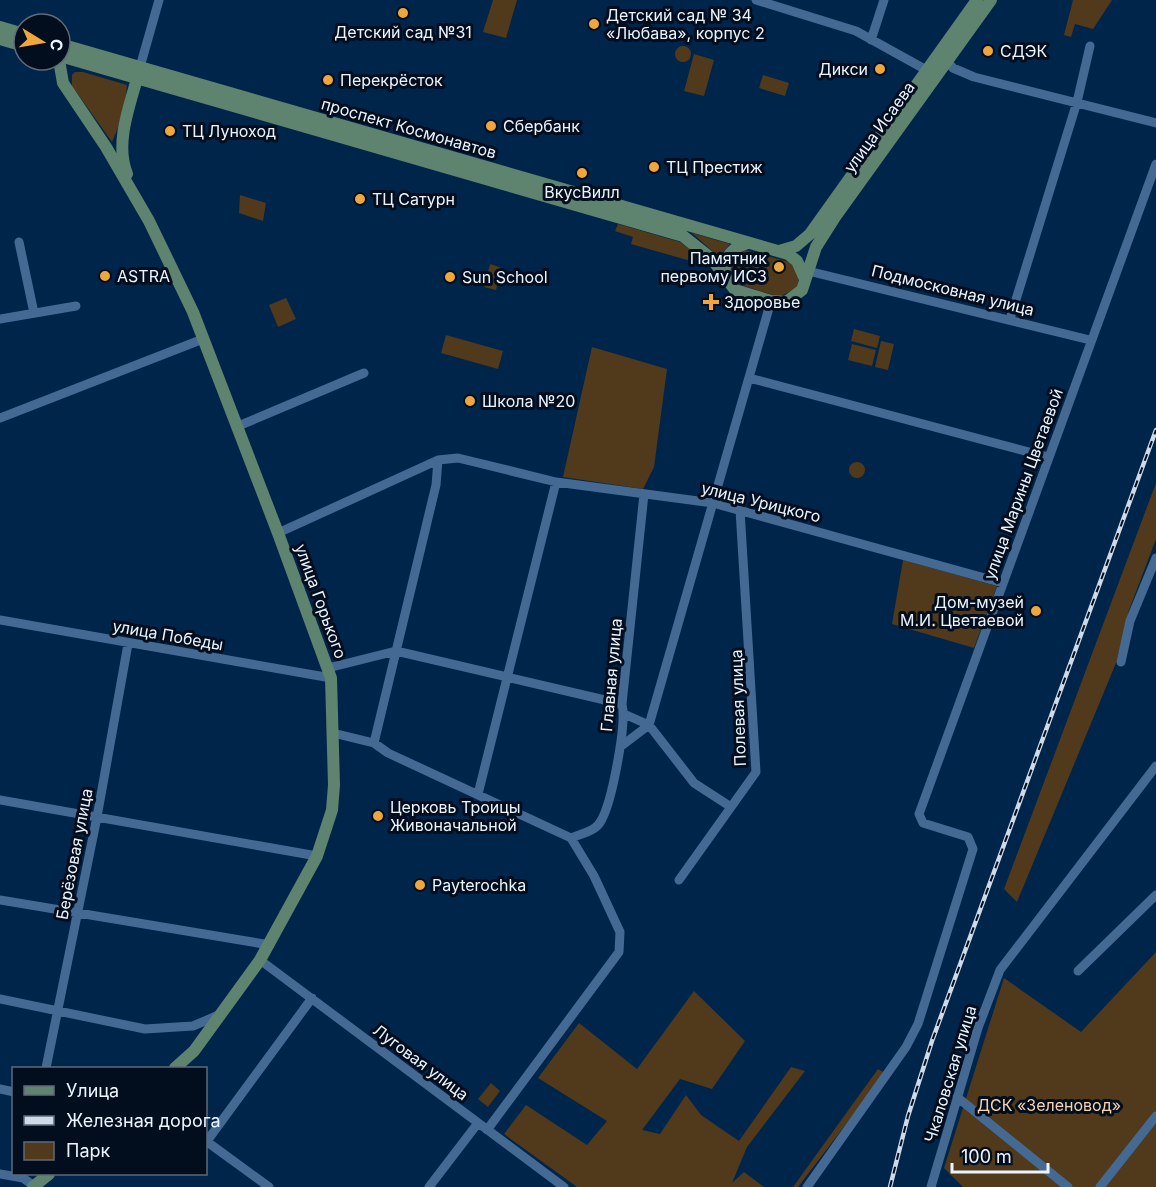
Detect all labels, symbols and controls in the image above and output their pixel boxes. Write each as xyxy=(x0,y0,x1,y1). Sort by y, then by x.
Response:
place label: Детский сад № 34 «Любава», корпус 2 xyxy=(606,5,765,43)
marker: Детский сад №31 xyxy=(396,6,410,20)
north arrow xyxy=(12,12,72,72)
marker: Детский сад № 34 «Любава», корпус 2 xyxy=(587,17,601,31)
place label: Детский сад №31 xyxy=(334,22,472,42)
text: С xyxy=(46,37,68,53)
place label: СДЭК xyxy=(1000,41,1047,61)
marker: СДЭК xyxy=(981,44,995,58)
place label: Дикси xyxy=(819,59,868,79)
marker: Дикси xyxy=(873,62,887,76)
place label: Перекрёсток xyxy=(340,70,443,90)
marker: Перекрёсток xyxy=(321,73,335,87)
street label: улица Исаева xyxy=(839,78,919,176)
street label: проспект Космонавтов xyxy=(319,93,499,163)
place label: Сбербанк xyxy=(503,116,580,136)
marker: Сбербанк xyxy=(484,119,498,133)
place label: ТЦ Луноход xyxy=(182,121,276,141)
marker: ТЦ Луноход xyxy=(163,124,177,138)
place label: ТЦ Престиж xyxy=(666,157,763,177)
marker: ТЦ Престиж xyxy=(647,160,661,174)
marker: ВкусВилл xyxy=(575,166,589,180)
place label: ВкусВилл xyxy=(544,182,620,202)
place label: ТЦ Сатурн xyxy=(372,189,455,209)
marker: ТЦ Сатурн xyxy=(353,192,367,206)
place label: Памятник первому ИСЗ xyxy=(660,248,767,286)
marker: Памятник первому ИСЗ xyxy=(772,260,786,274)
street label: Подмосковная улица xyxy=(870,260,1036,320)
place label: ASTRA xyxy=(117,266,170,286)
place label: Sun School xyxy=(462,267,548,287)
marker: ASTRA xyxy=(98,269,112,283)
marker: Sun School xyxy=(443,270,457,284)
place label: Здоровье xyxy=(724,292,800,312)
marker: Здоровье xyxy=(702,293,720,311)
street label: улица Марины Цветаевой xyxy=(979,386,1067,582)
place label: Школа №20 xyxy=(482,391,575,411)
marker: Школа №20 xyxy=(463,394,477,408)
street label: улица Урицкого xyxy=(699,477,823,527)
street label: улица Горького xyxy=(291,541,351,661)
place label: Дом-музей М.И. Цветаевой xyxy=(900,592,1024,630)
marker: Дом-музей М.И. Цветаевой xyxy=(1029,604,1043,618)
street label: улица Победы xyxy=(111,615,225,655)
street label: Главная улица xyxy=(596,617,626,733)
street label: Полевая улица xyxy=(726,649,750,767)
street label: Берёзовая улица xyxy=(51,787,97,921)
place label: Церковь Троицы Живоначальной xyxy=(390,797,521,835)
marker: Церковь Троицы Живоначальной xyxy=(371,809,385,823)
place label: Payterochka xyxy=(432,875,526,895)
marker: Payterochka xyxy=(413,878,427,892)
street label: Чкаловская улица xyxy=(920,1003,980,1145)
street label: Луговая улица xyxy=(369,1020,473,1104)
legend xyxy=(12,1067,207,1175)
text: Улица xyxy=(66,1080,119,1101)
park label: ДСК «Зеленовод» xyxy=(977,1095,1121,1115)
text: Железная дорога xyxy=(66,1110,221,1131)
scale bar xyxy=(952,1136,1048,1174)
text: Парк xyxy=(66,1140,111,1161)
text: 100 m xyxy=(961,1146,1012,1167)

